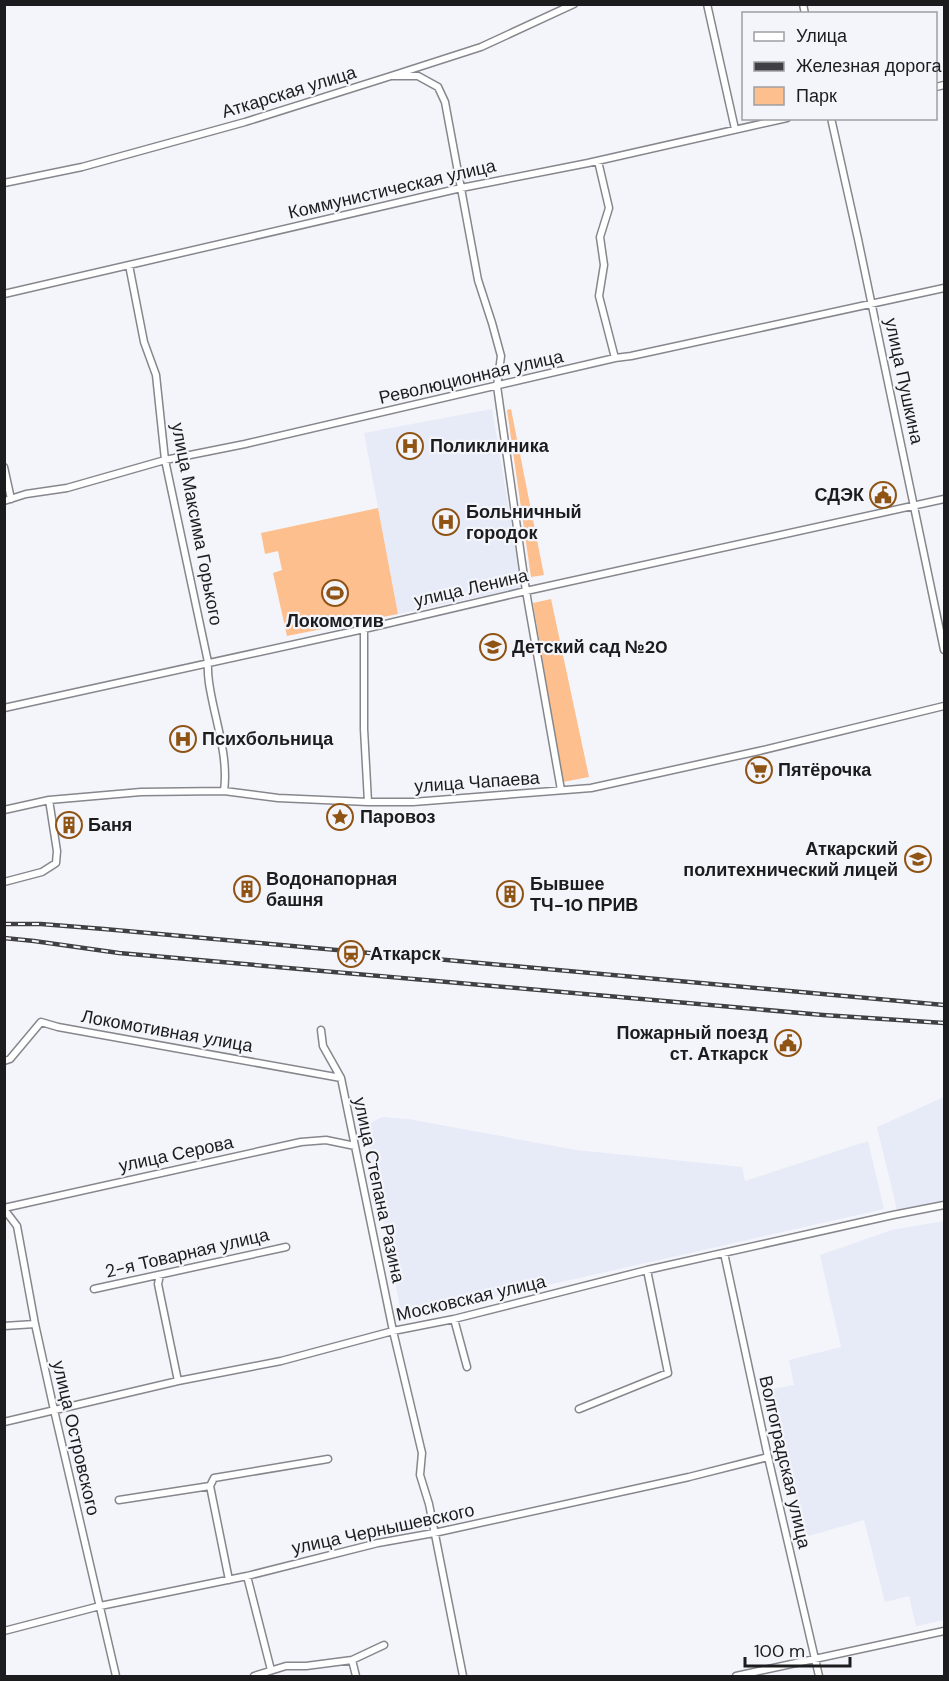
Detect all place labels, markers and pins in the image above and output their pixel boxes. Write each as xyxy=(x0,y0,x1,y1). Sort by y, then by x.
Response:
hospital icon: Поликлиника xyxy=(395,431,425,461)
place label: Поликлиника xyxy=(430,434,550,458)
public building icon: СДЭК xyxy=(868,480,898,510)
place label: СДЭК xyxy=(815,483,865,507)
place label: Больничный городок xyxy=(466,500,582,545)
hospital icon: Больничный городок xyxy=(431,507,461,537)
sports icon: Локомотив xyxy=(320,578,350,608)
place label: Локомотив xyxy=(286,609,384,633)
school or university icon: Детский сад №20 xyxy=(478,632,508,662)
place label: Детский сад №20 xyxy=(512,635,668,659)
hospital icon: Психбольница xyxy=(168,724,198,754)
place label: Психбольница xyxy=(202,727,334,751)
supermarket icon: Пятёрочка xyxy=(744,755,774,785)
place label: Пятёрочка xyxy=(778,758,872,782)
place icon: Паровоз xyxy=(325,802,355,832)
place label: Паровоз xyxy=(360,805,436,829)
building icon: Баня xyxy=(54,810,84,840)
place label: Баня xyxy=(88,813,132,837)
place label: Аткарский политехнический лицей xyxy=(683,837,898,882)
school or university icon: Аткарский политехнический лицей xyxy=(903,844,933,874)
place label: Водонапорная башня xyxy=(266,867,397,912)
place label: Бывшее ТЧ-10 ПРИВ xyxy=(530,872,638,917)
building icon: Водонапорная башня xyxy=(232,874,262,904)
building icon: Бывшее ТЧ-10 ПРИВ xyxy=(495,879,525,909)
station icon: Аткарск xyxy=(336,939,366,969)
place label: Аткарск xyxy=(370,942,442,966)
place label: Пожарный поезд ст. Аткарск xyxy=(617,1021,769,1066)
public building icon: Пожарный поезд ст. Аткарск xyxy=(773,1028,803,1058)

